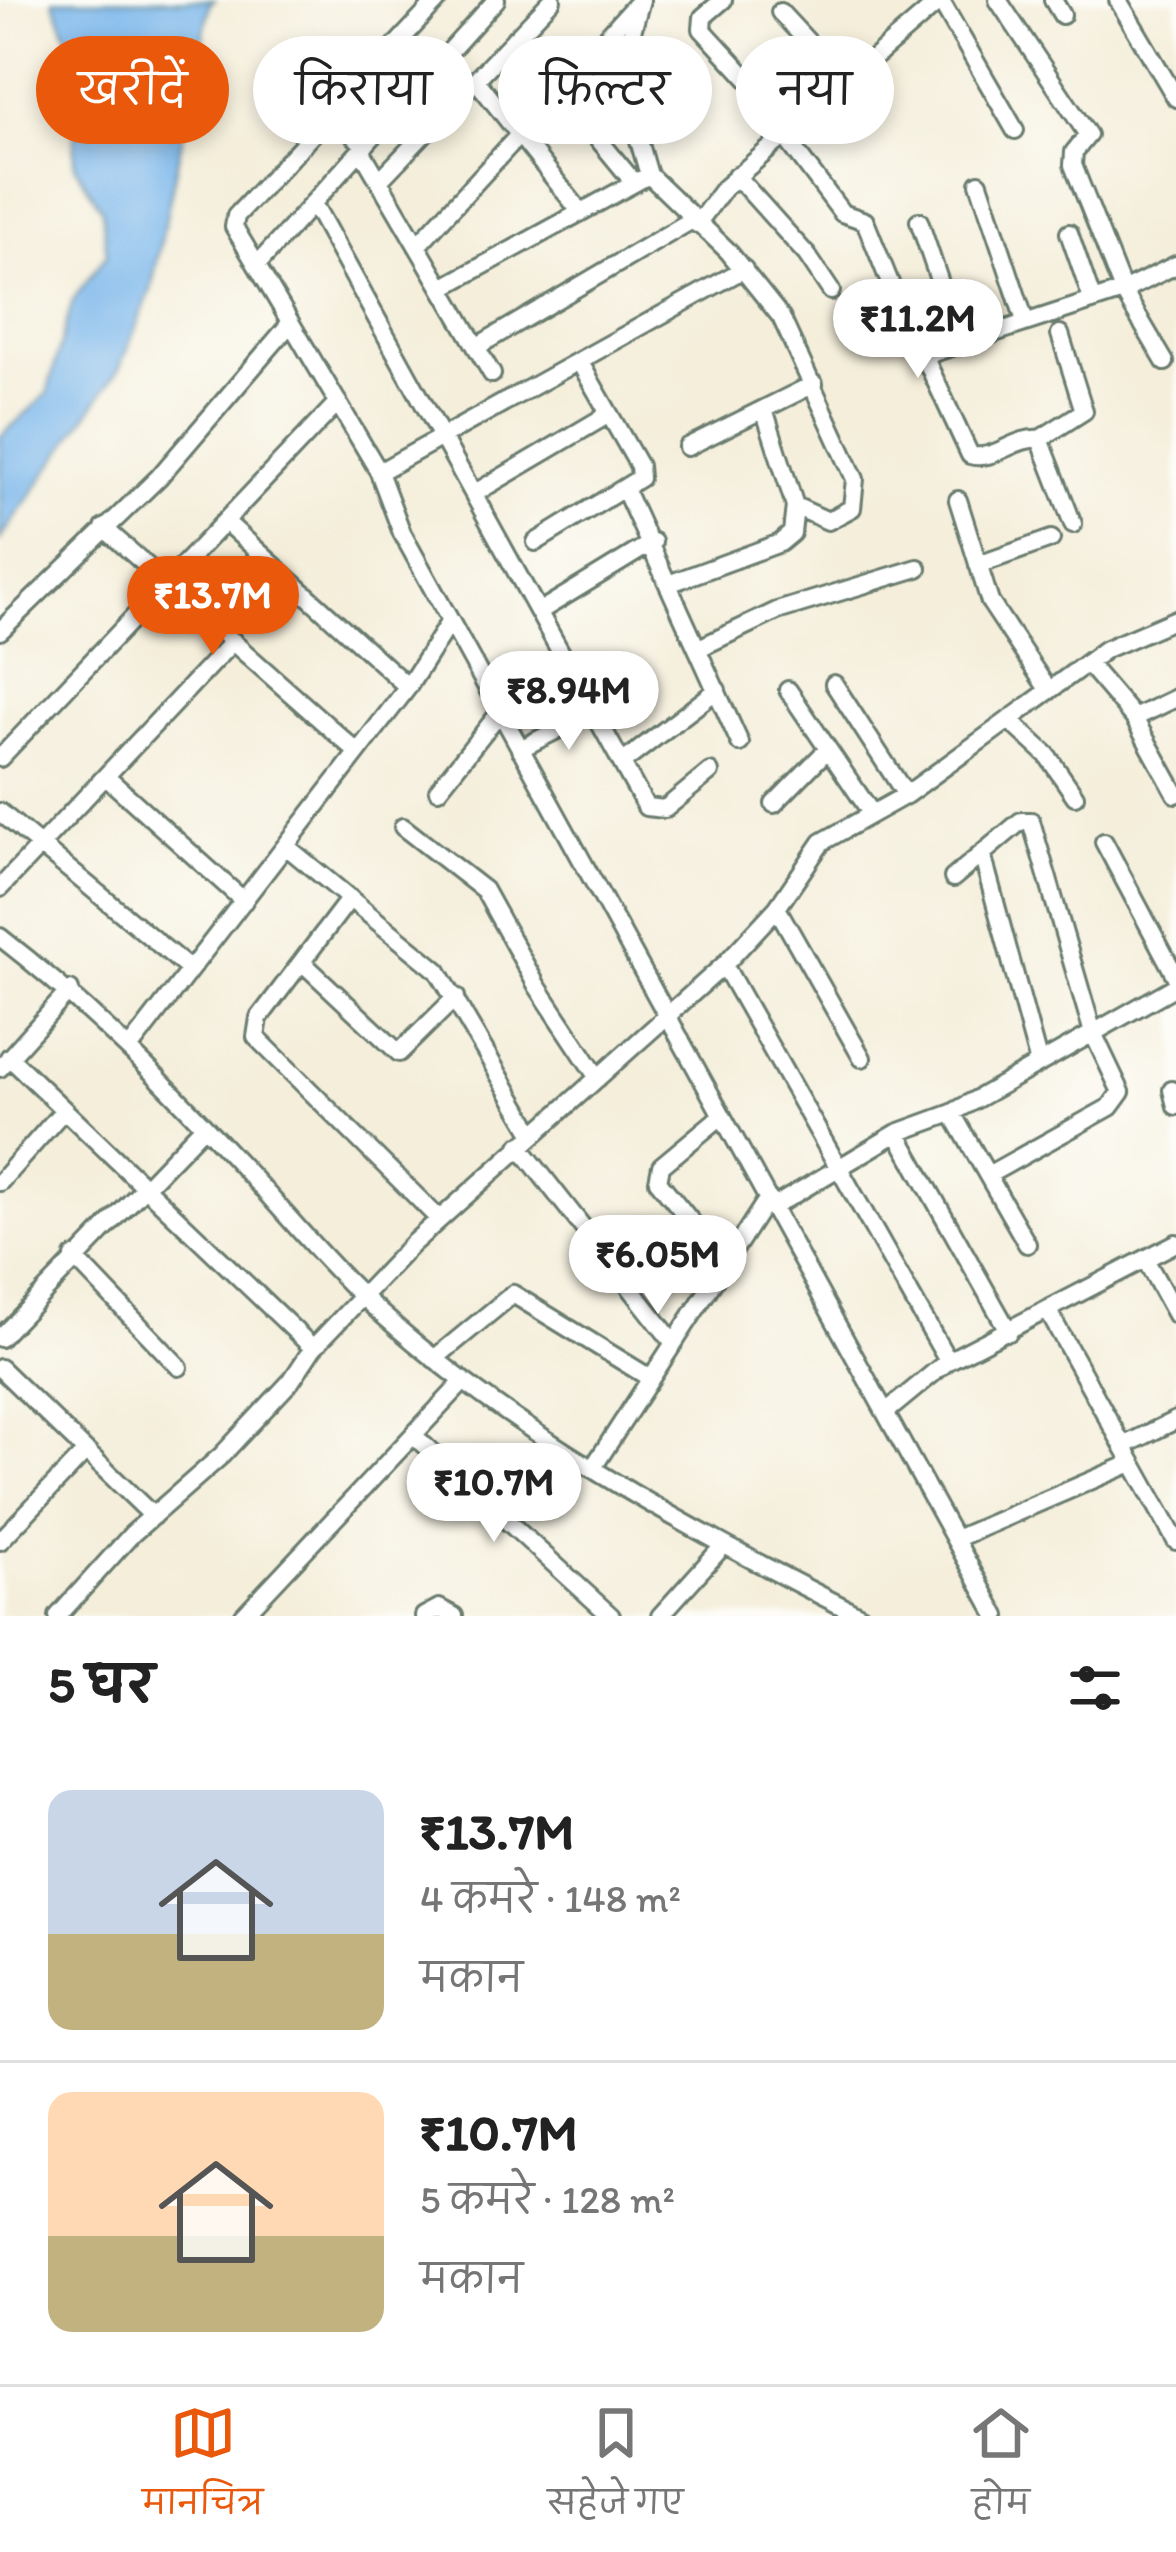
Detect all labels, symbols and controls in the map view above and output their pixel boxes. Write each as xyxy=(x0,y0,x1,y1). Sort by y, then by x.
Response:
chip: खरीदें xyxy=(36,36,229,144)
chip: किराया xyxy=(253,36,474,144)
chip: फ़िल्टर xyxy=(498,36,712,144)
chip: नया xyxy=(736,36,894,144)
pin: ₹11.2M xyxy=(820,279,1016,381)
text: ₹11.2M xyxy=(860,294,976,341)
pin: ₹13.7M xyxy=(115,556,311,658)
text: ₹13.7M xyxy=(154,571,272,618)
pin: ₹8.94M xyxy=(471,651,667,753)
text: ₹8.94M xyxy=(507,666,631,713)
pin: ₹6.05M xyxy=(560,1215,756,1317)
text: ₹6.05M xyxy=(596,1230,720,1277)
pin: ₹10.7M xyxy=(396,1443,592,1545)
text: ₹10.7M xyxy=(434,1458,554,1505)
text: 5 घर xyxy=(48,1654,154,1715)
icon: filters xyxy=(1062,1655,1128,1721)
text: ₹13.7M xyxy=(420,1801,574,1862)
icon: home xyxy=(144,1838,288,1982)
text: 4 कमरे · 148 m² xyxy=(420,1875,681,1922)
text: मकान xyxy=(420,1954,523,2001)
text: ₹10.7M xyxy=(420,2102,578,2163)
icon: home xyxy=(144,2140,288,2284)
text: 5 कमरे · 128 m² xyxy=(420,2176,675,2223)
text: मकान xyxy=(420,2255,523,2302)
tab: मानचित्र xyxy=(142,2400,263,2539)
tab: सहेजे गए xyxy=(547,2400,684,2539)
tab: होम xyxy=(968,2400,1034,2539)

